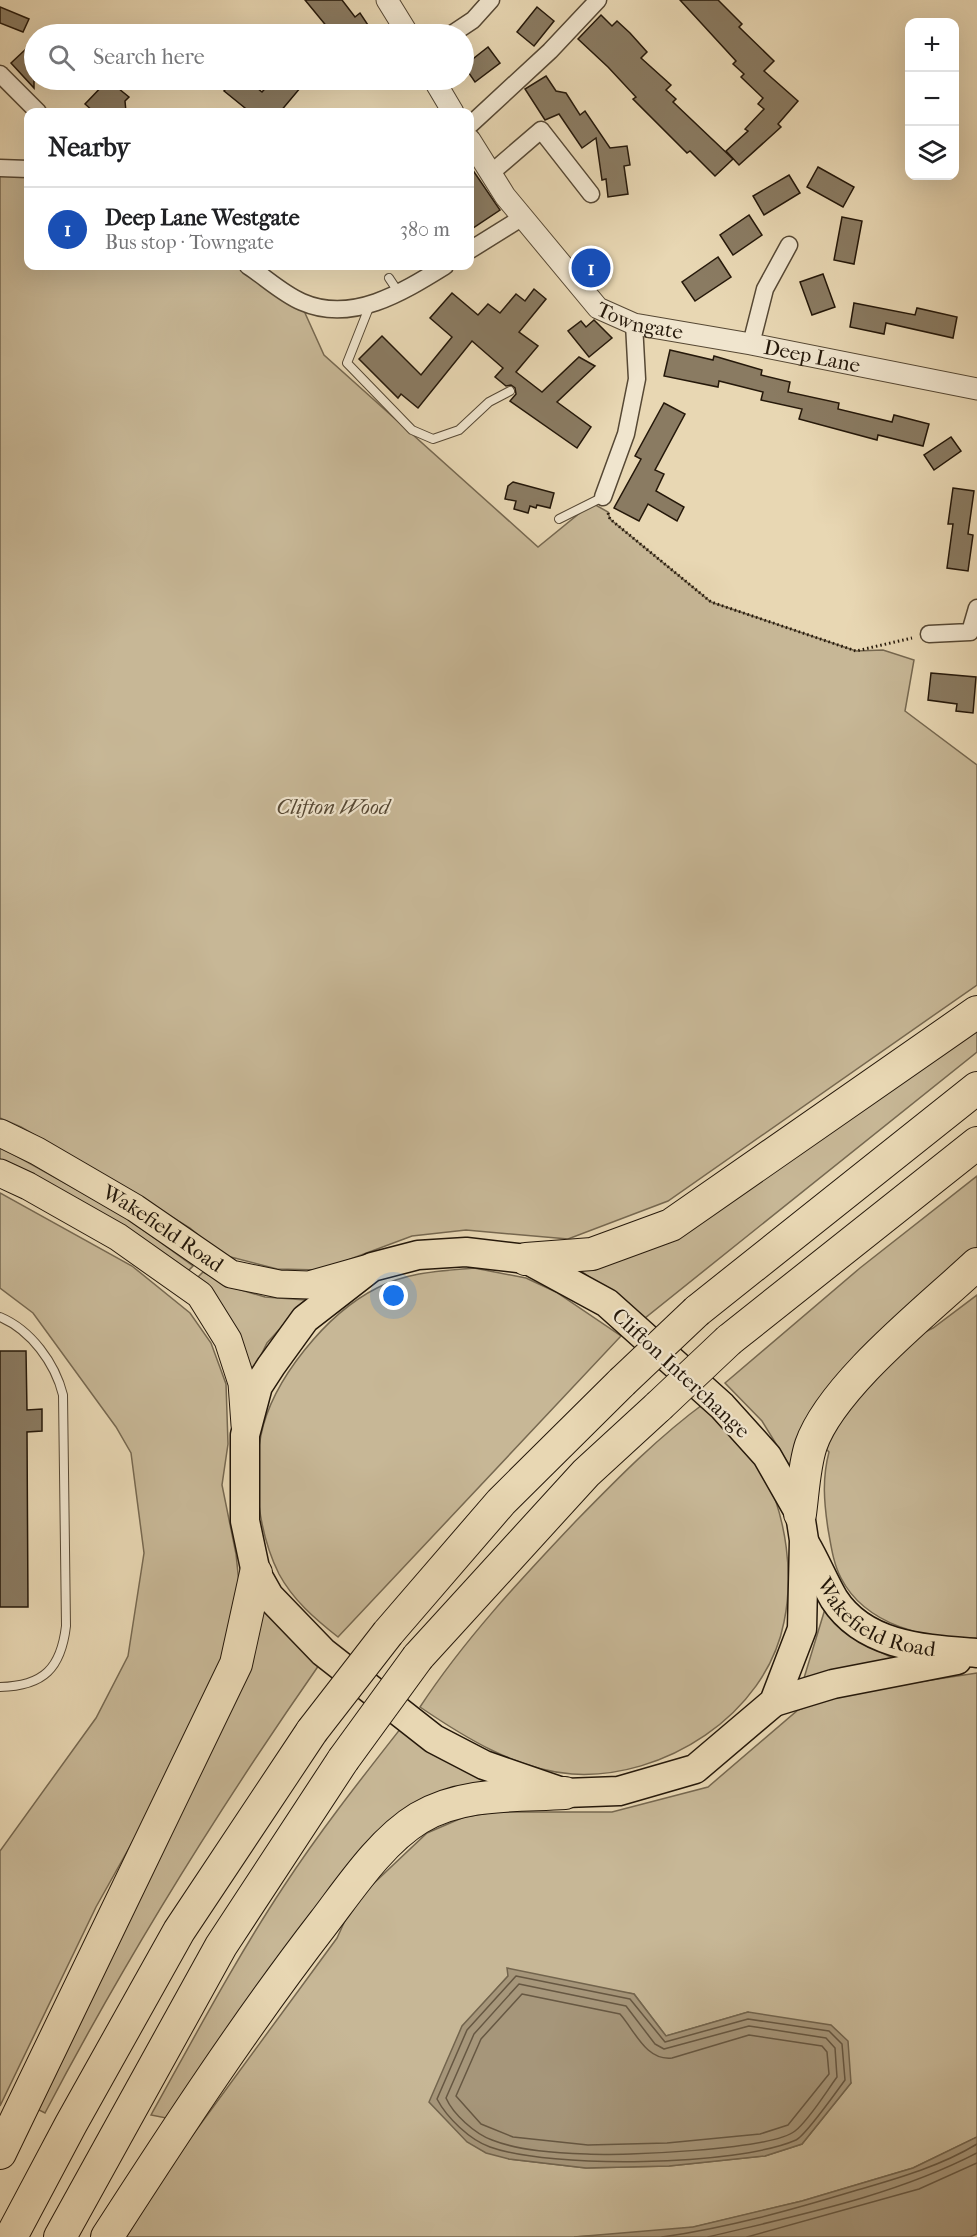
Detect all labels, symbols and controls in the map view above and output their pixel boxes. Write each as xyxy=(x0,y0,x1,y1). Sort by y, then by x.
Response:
map controls xyxy=(905,18,959,180)
button: + xyxy=(905,18,959,72)
search box xyxy=(24,24,474,90)
icon: search xyxy=(45,41,78,74)
text: Search here xyxy=(93,44,205,70)
button: − xyxy=(905,72,959,126)
button: layers xyxy=(905,126,959,180)
text: Nearby xyxy=(48,132,130,163)
text: Deep Lane Westgate xyxy=(105,205,300,231)
text: 1 xyxy=(64,218,71,241)
text: 380 m xyxy=(400,218,450,241)
text: Bus stop · Towngate xyxy=(105,231,274,254)
pin: 1 xyxy=(572,246,610,290)
street label: Towngate xyxy=(593,297,685,344)
street label: Deep Lane xyxy=(762,335,862,377)
park label: Clifton Wood xyxy=(277,795,392,819)
street label: Wakefield Road xyxy=(97,1179,228,1277)
your location xyxy=(379,1281,408,1310)
street label: Clifton Interchange xyxy=(607,1303,755,1443)
street label: Wakefield Road xyxy=(812,1573,938,1661)

